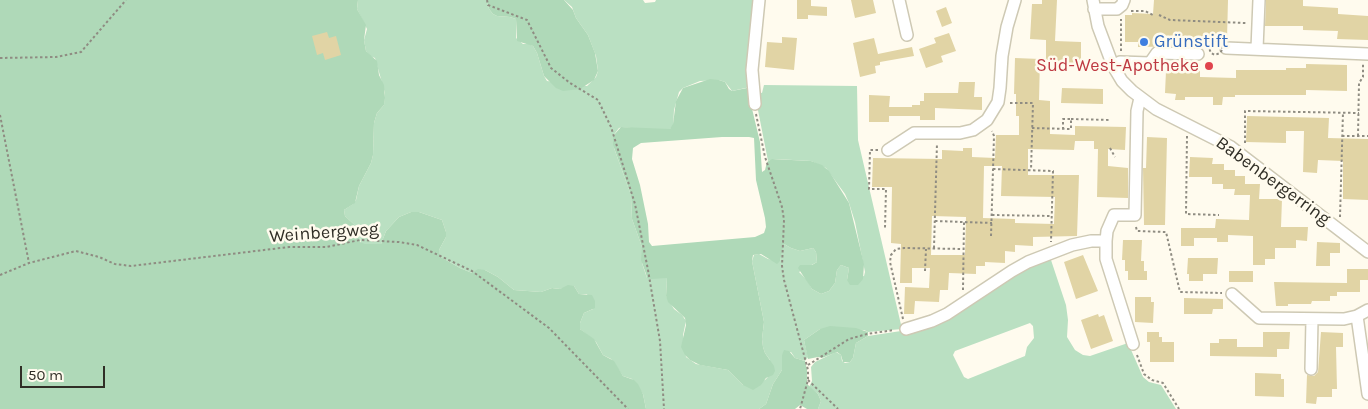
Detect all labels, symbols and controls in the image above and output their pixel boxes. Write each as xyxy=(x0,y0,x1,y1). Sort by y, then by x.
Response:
place label: Grünstift xyxy=(1154,31,1228,53)
marker: Grünstift xyxy=(1138,36,1150,48)
place label: Süd-West-Apotheke xyxy=(1036,55,1199,77)
marker: Süd-West-Apotheke xyxy=(1203,60,1215,72)
street label: Babenbergerring xyxy=(1211,132,1335,230)
street label: Weinbergweg xyxy=(269,218,379,248)
scale bar xyxy=(22,356,108,388)
text: 50 m xyxy=(28,366,63,384)

